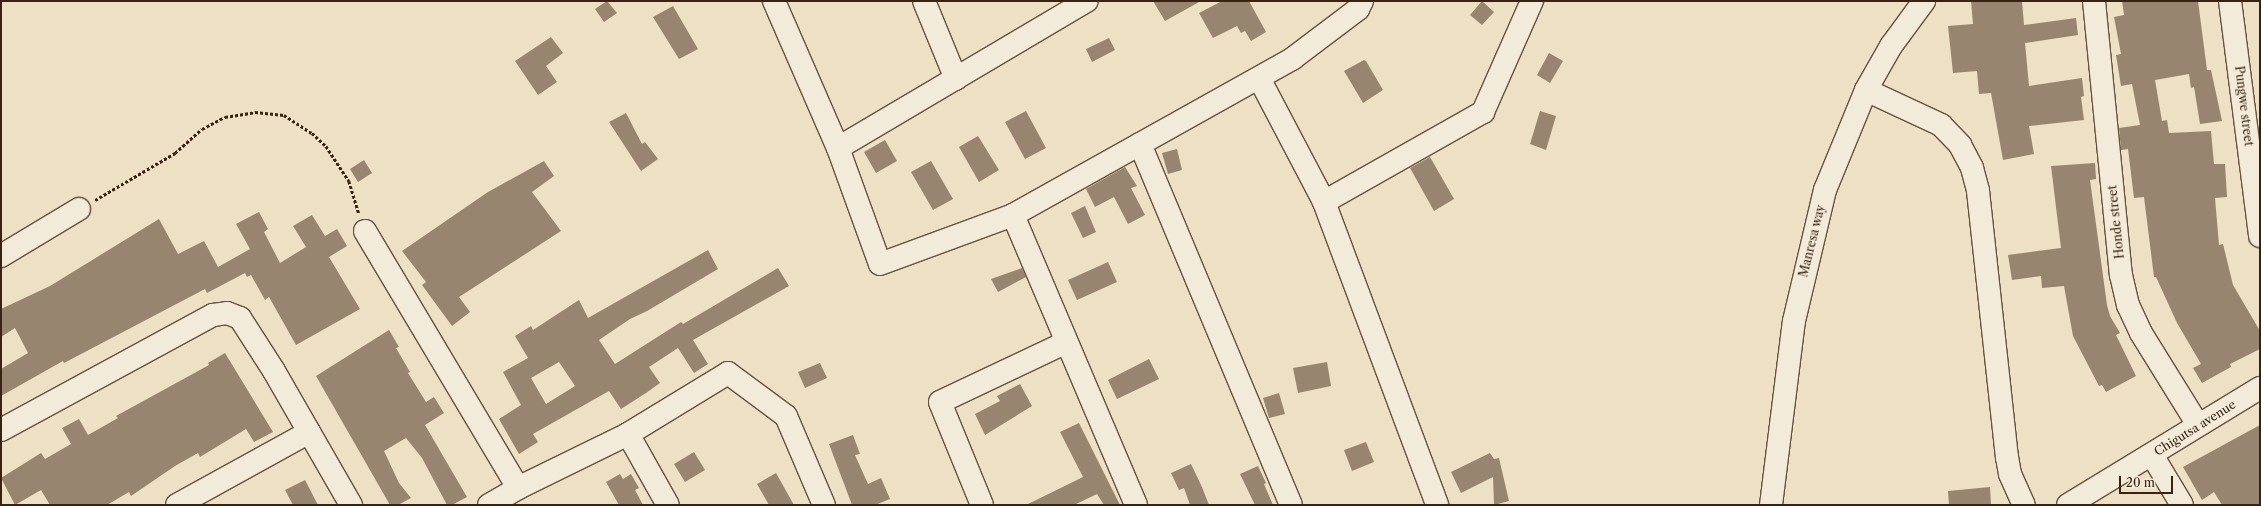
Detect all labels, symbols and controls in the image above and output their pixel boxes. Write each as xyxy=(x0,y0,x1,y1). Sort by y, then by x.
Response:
street label: Pungwe street xyxy=(2232,65,2256,147)
street label: Honde street xyxy=(2105,184,2127,260)
street label: Manresa way xyxy=(1796,203,1828,279)
street label: Chigutsa avenue xyxy=(2151,397,2239,459)
scale bar xyxy=(2121,468,2175,494)
text: 20 m xyxy=(2126,475,2155,490)

